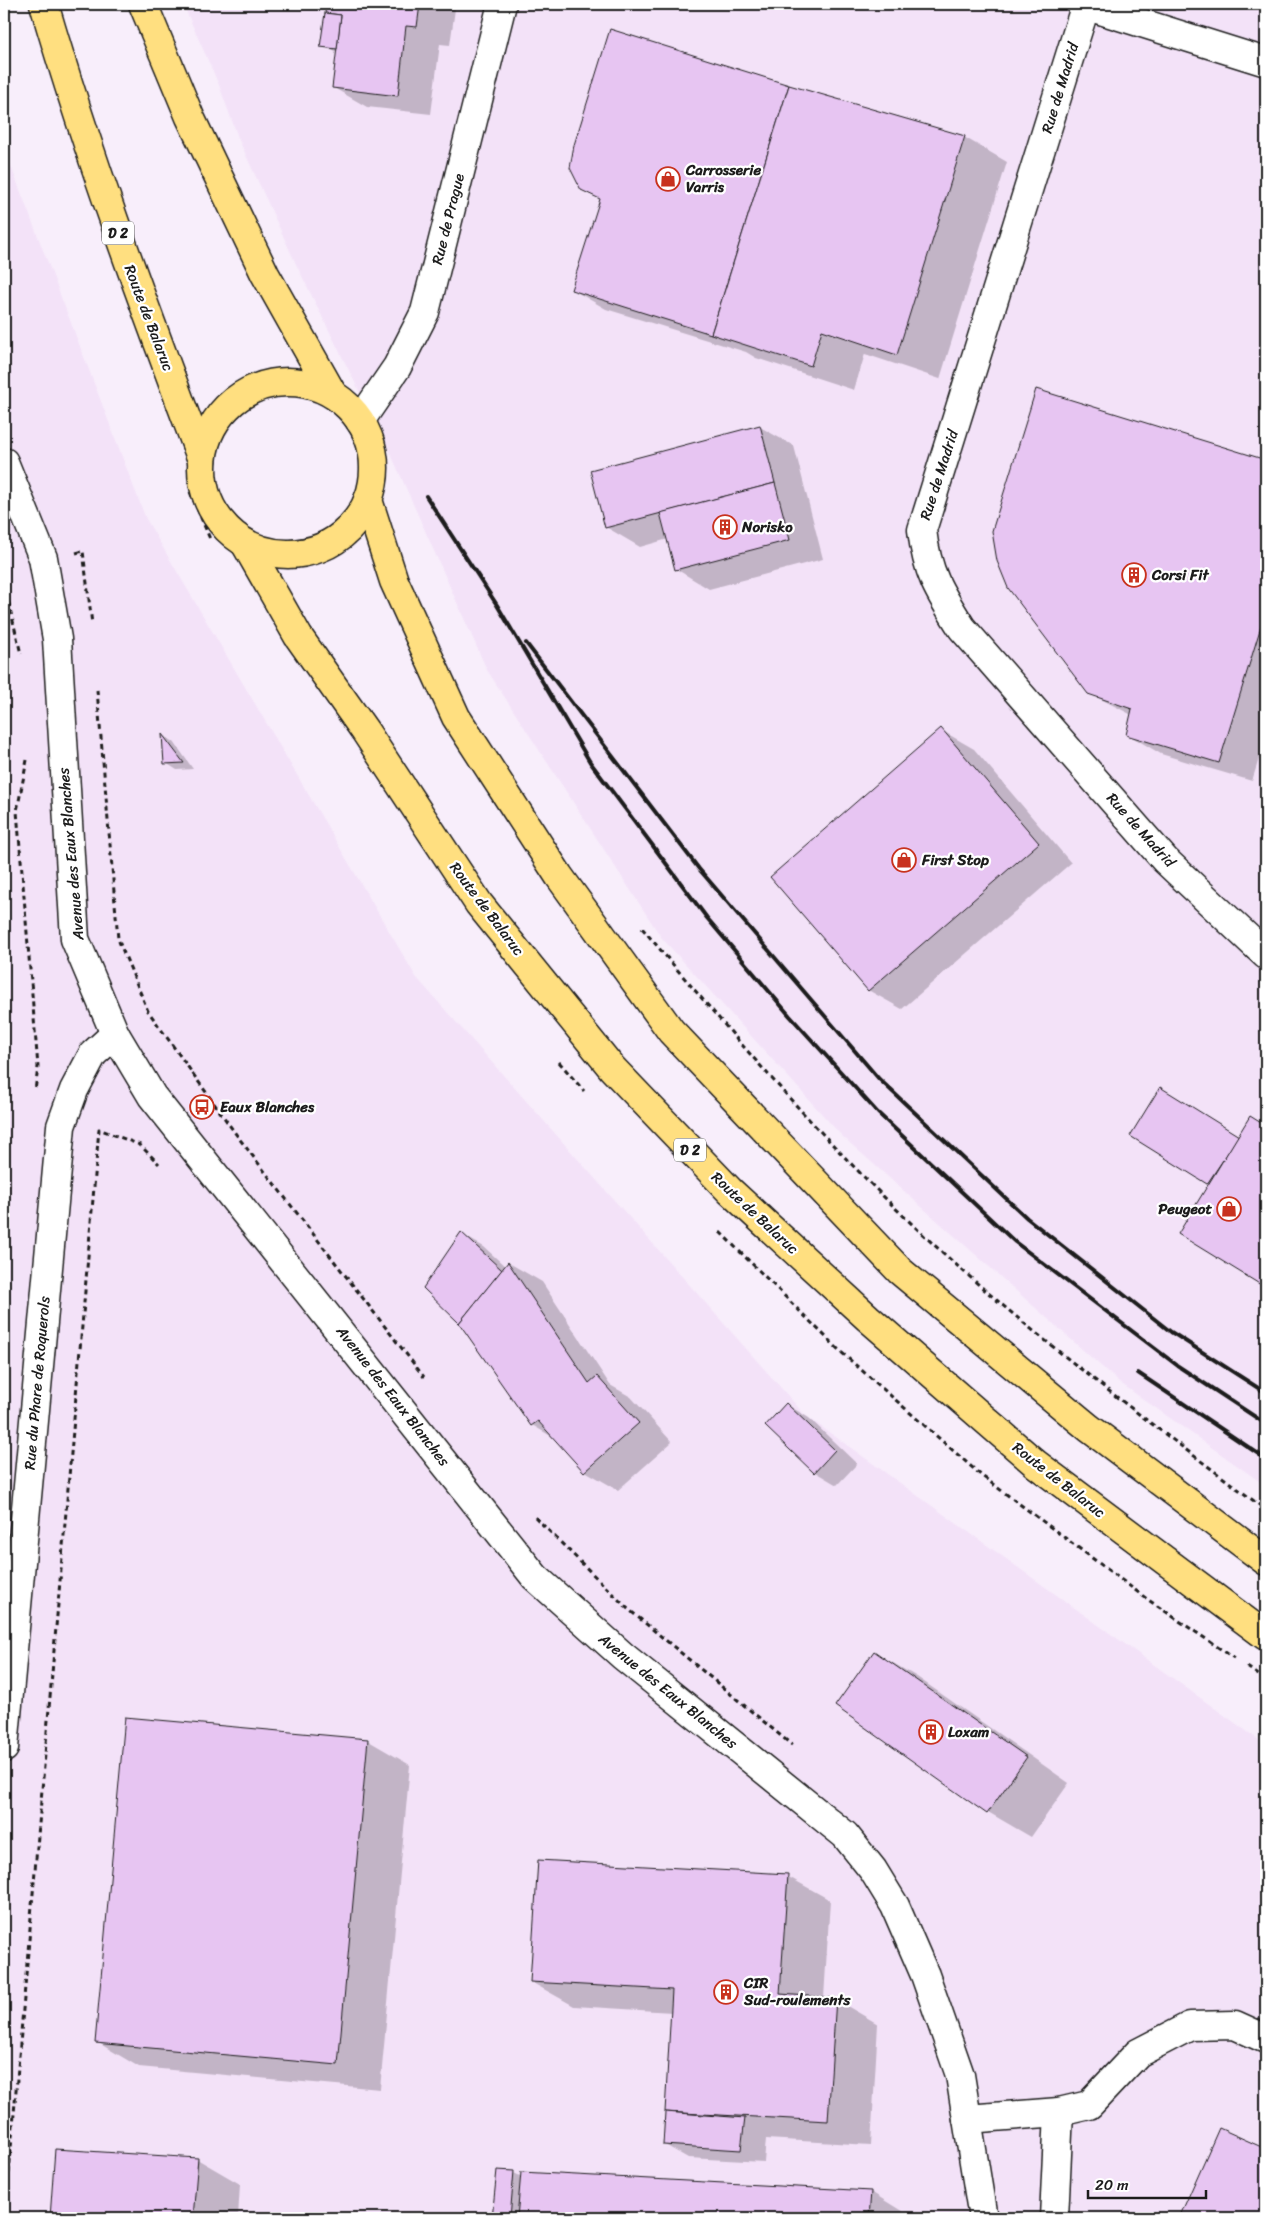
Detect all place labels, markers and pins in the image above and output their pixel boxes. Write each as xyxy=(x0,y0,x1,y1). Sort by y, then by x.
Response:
place label: Carrosserie Varris xyxy=(685,157,761,200)
shop icon: Carrosserie Varris xyxy=(655,166,681,192)
building icon: Norisko xyxy=(712,514,738,540)
place label: Norisko xyxy=(741,514,793,540)
building icon: Corsi Fit xyxy=(1121,562,1147,588)
place label: Corsi Fit xyxy=(1151,562,1209,588)
shop icon: First Stop xyxy=(891,847,917,873)
place label: First Stop xyxy=(921,847,989,873)
bus stop icon: Eaux Blanches xyxy=(189,1094,215,1120)
place label: Eaux Blanches xyxy=(220,1094,315,1120)
place label: Peugeot xyxy=(1158,1196,1212,1222)
shop icon: Peugeot xyxy=(1216,1196,1242,1222)
building icon: Loxam xyxy=(918,1719,944,1745)
place label: Loxam xyxy=(948,1719,990,1745)
place label: CIR Sud-roulements xyxy=(743,1970,851,2013)
building icon: CIR Sud-roulements xyxy=(713,1979,739,2005)

